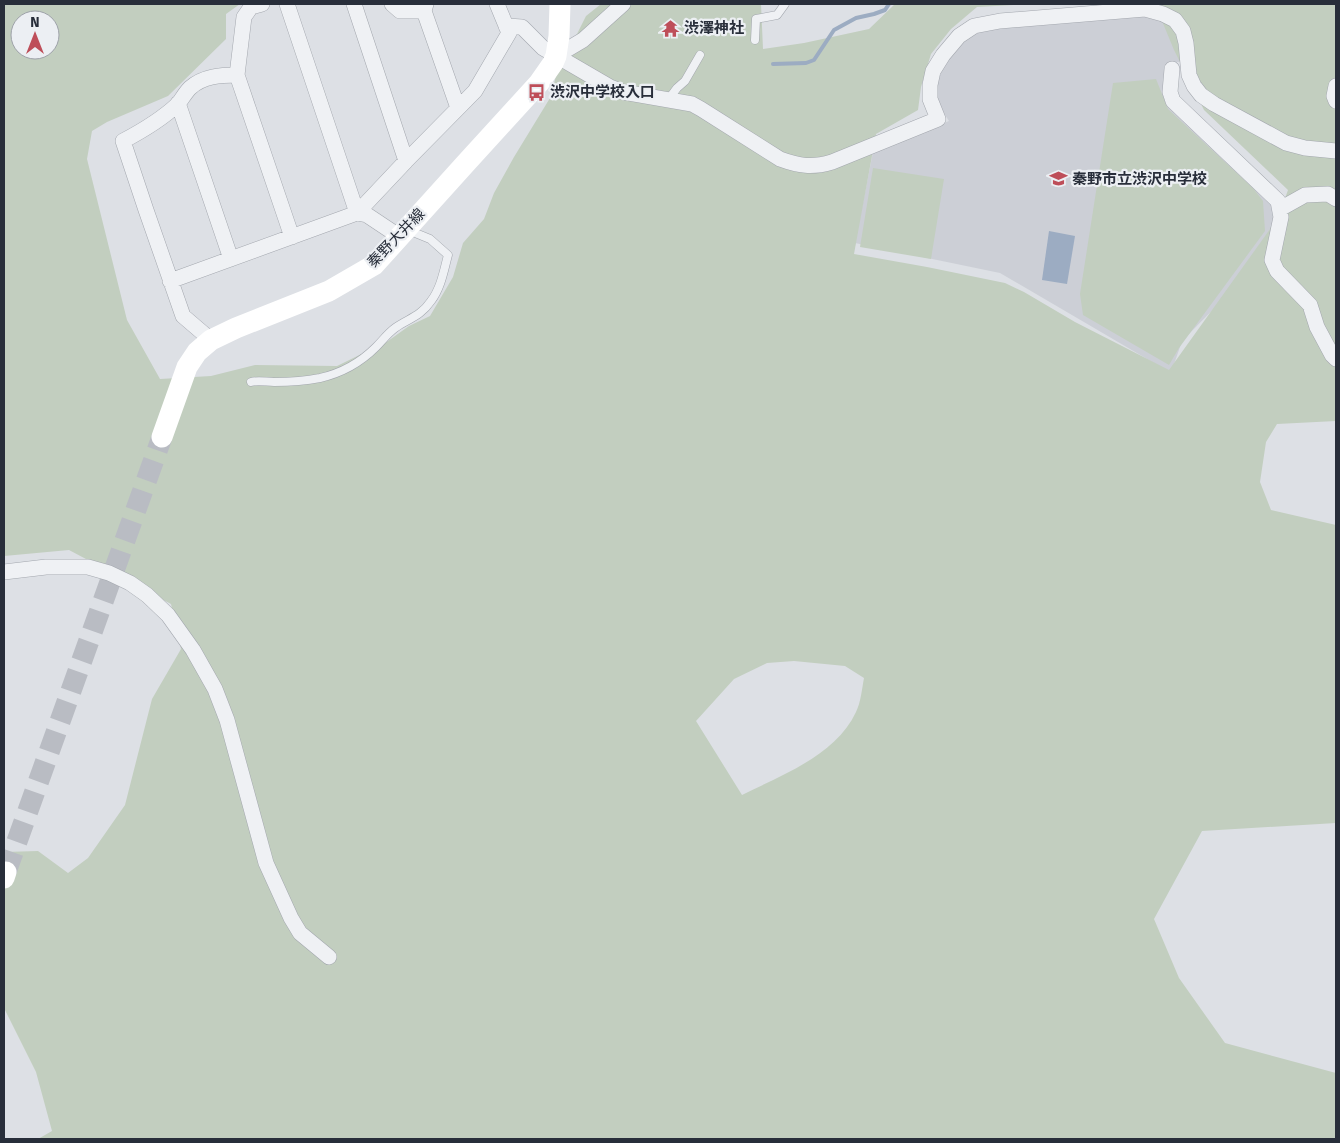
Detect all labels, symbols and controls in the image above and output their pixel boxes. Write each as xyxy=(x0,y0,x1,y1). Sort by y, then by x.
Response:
north arrow xyxy=(10,10,60,60)
text: N xyxy=(30,14,40,31)
temple icon: 渋澤神社 xyxy=(660,18,680,38)
place label: 渋澤神社 xyxy=(684,19,744,37)
bus stop icon: 渋沢中学校入口 xyxy=(526,82,546,102)
place label: 渋沢中学校入口 xyxy=(550,83,655,101)
school or university icon: 秦野市立渋沢中学校 xyxy=(1048,169,1068,189)
place label: 秦野市立渋沢中学校 xyxy=(1072,170,1207,188)
street label: 秦野大井線 xyxy=(363,205,429,271)

